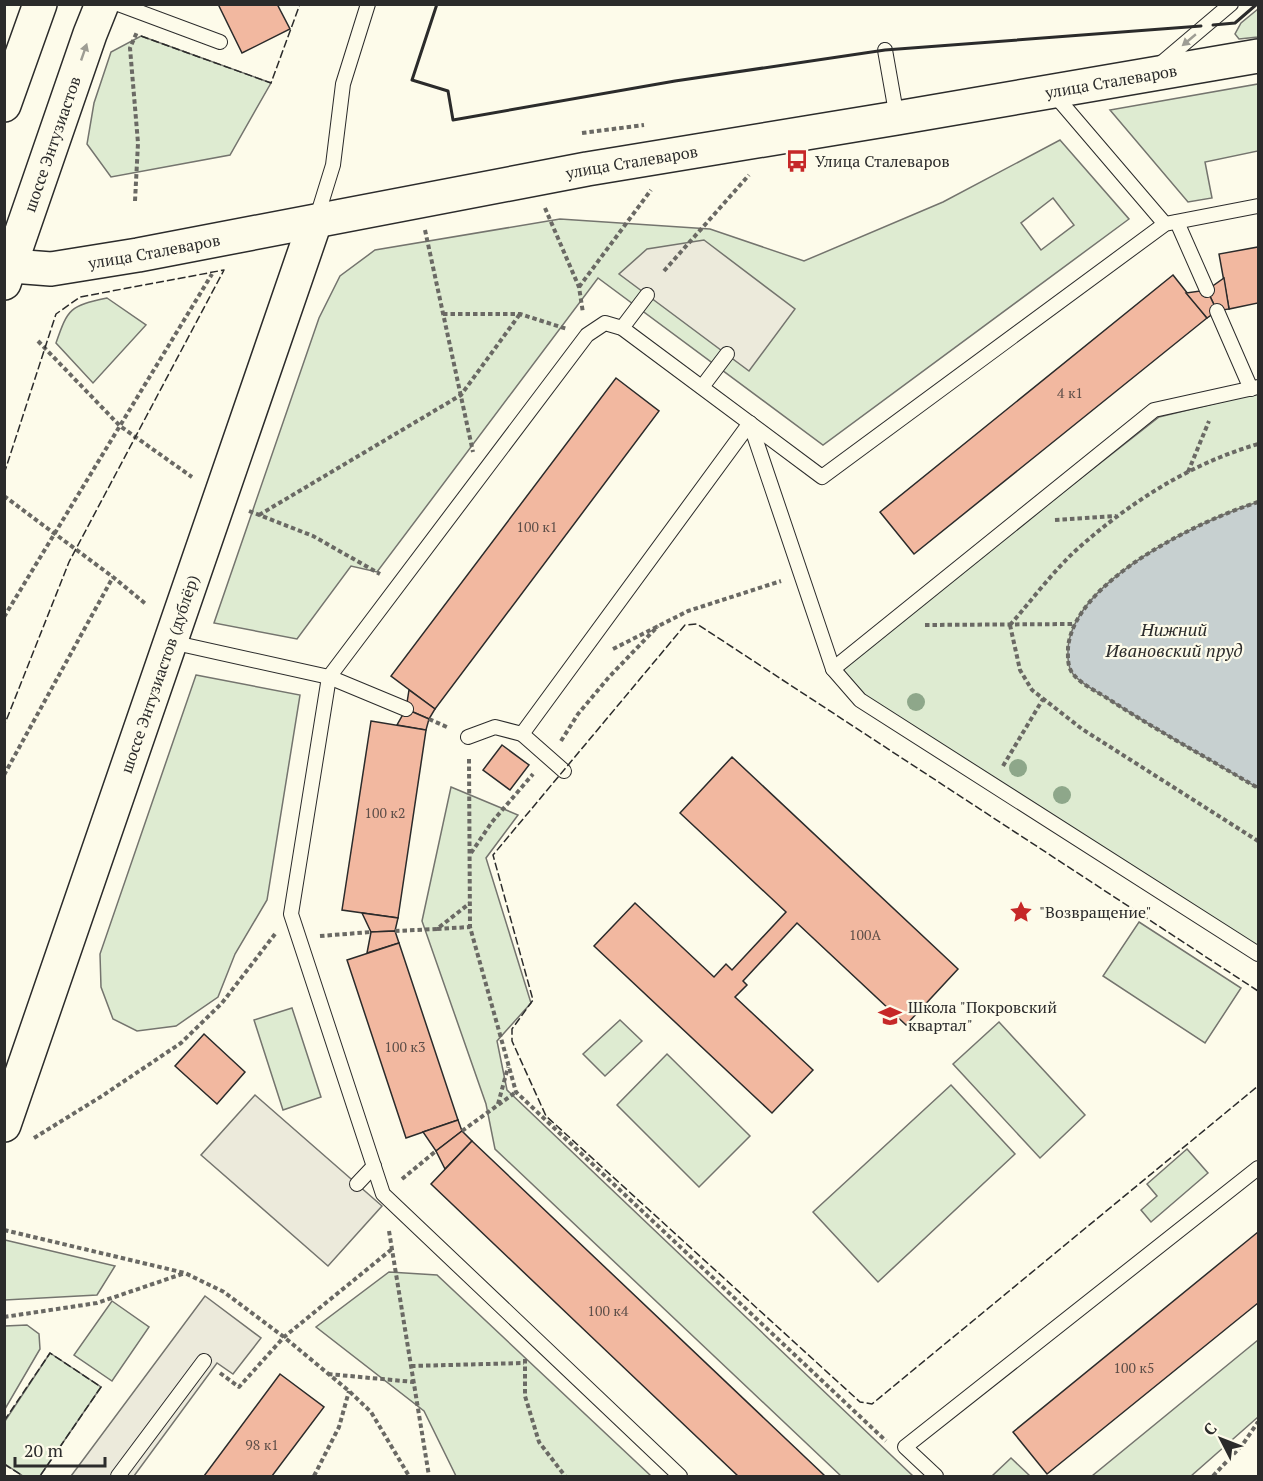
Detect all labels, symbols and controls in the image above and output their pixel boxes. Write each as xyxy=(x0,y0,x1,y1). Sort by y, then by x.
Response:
one-way arrow xyxy=(1182,33,1197,46)
one-way arrow xyxy=(79,43,89,61)
street label: улица Сталеваров xyxy=(1042,59,1179,104)
street label: шоссе Энтузиастов xyxy=(18,73,86,215)
street label: улица Сталеваров xyxy=(563,140,699,184)
bus stop icon: Улица Сталеваров xyxy=(784,148,810,174)
place label: Улица Сталеваров xyxy=(815,150,950,172)
street label: улица Сталеваров xyxy=(86,229,222,274)
house number: 4 к1 xyxy=(1057,383,1083,402)
house number: 100 к1 xyxy=(517,517,557,536)
street label: шоссе Энтузиастов (дублёр) xyxy=(115,572,204,776)
water label: Нижний Ивановский пруд xyxy=(1105,617,1242,662)
house number: 100 к2 xyxy=(365,803,405,822)
place icon: "Возвращение" xyxy=(1008,899,1034,925)
place label: "Возвращение" xyxy=(1039,901,1152,923)
house number: 100А xyxy=(849,925,881,944)
place label: Школа "Покровский квартал" xyxy=(908,996,1057,1036)
school or university icon: Школа "Покровский квартал" xyxy=(877,1003,903,1029)
house number: 100 к3 xyxy=(385,1037,425,1056)
house number: 100 к4 xyxy=(588,1301,629,1320)
house number: 100 к5 xyxy=(1114,1358,1154,1377)
north arrow xyxy=(1191,1409,1251,1469)
text: С xyxy=(1198,1418,1222,1440)
scale bar xyxy=(15,1430,105,1468)
house number: 98 к1 xyxy=(245,1435,279,1454)
text: 20 m xyxy=(24,1438,64,1462)

